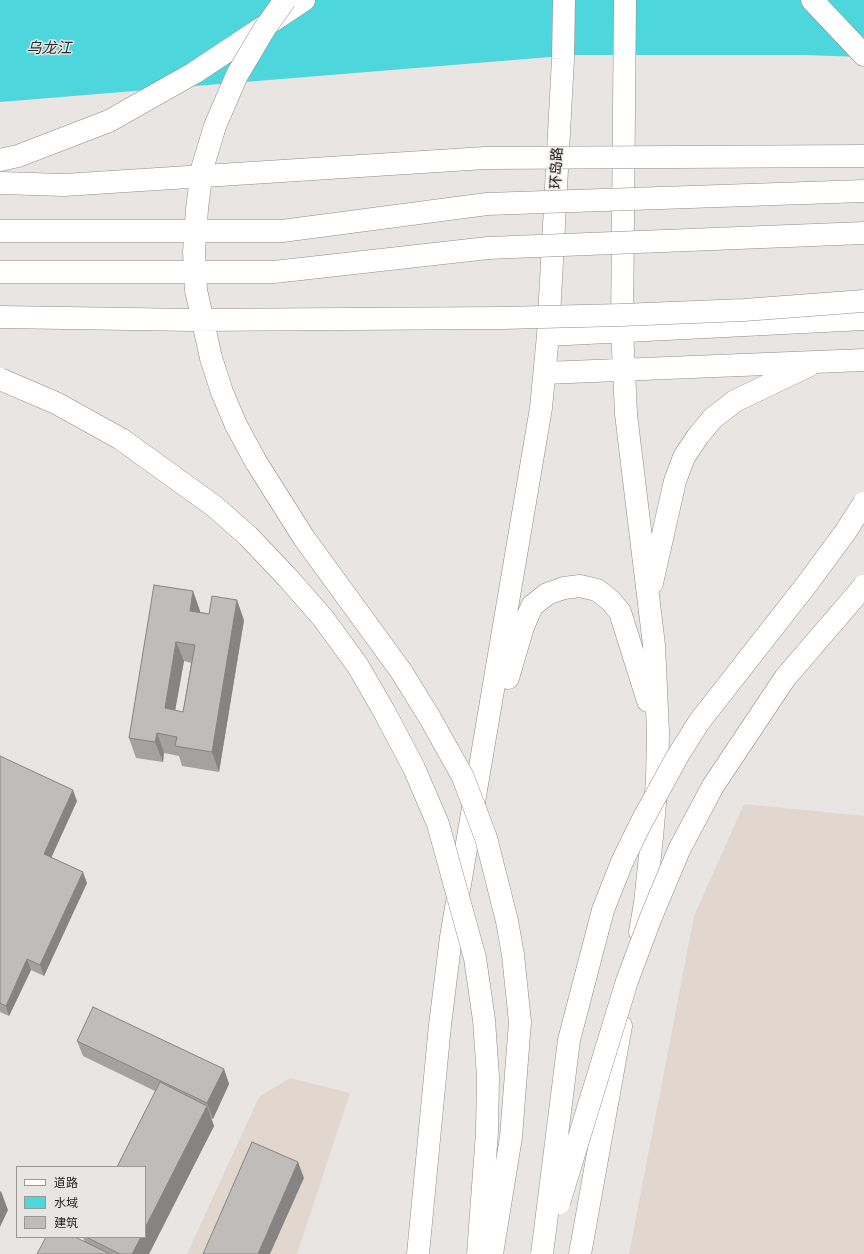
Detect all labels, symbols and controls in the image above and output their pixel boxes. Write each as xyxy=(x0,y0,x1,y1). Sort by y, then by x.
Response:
water label: 乌龙江 xyxy=(27,40,71,58)
street label: 环岛路 xyxy=(548,147,566,189)
legend xyxy=(16,1166,146,1238)
text: 道路 xyxy=(54,1174,78,1191)
text: 水域 xyxy=(54,1194,78,1211)
text: 建筑 xyxy=(54,1214,78,1231)

